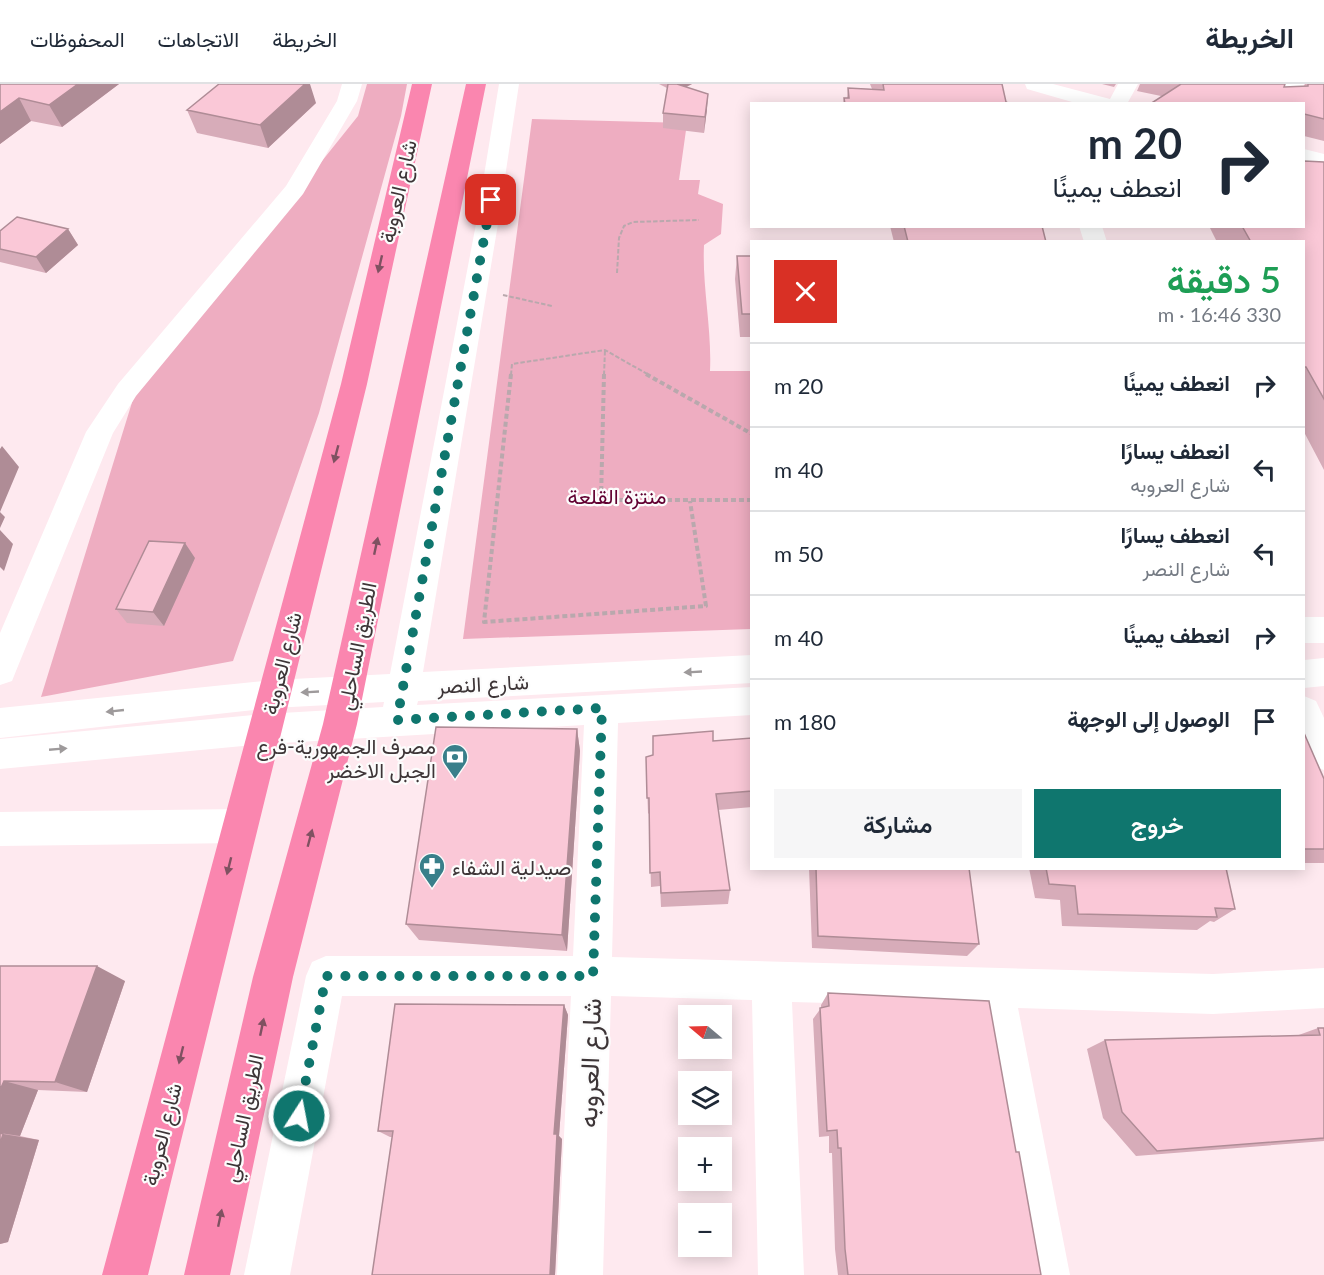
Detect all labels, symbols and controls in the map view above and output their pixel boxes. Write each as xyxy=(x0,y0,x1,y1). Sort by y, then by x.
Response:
text: الخريطة xyxy=(1205,20,1294,54)
text: المحفوظات xyxy=(30,26,125,51)
text: الاتجاهات xyxy=(158,26,239,51)
text: الخريطة xyxy=(272,26,337,51)
text: 20 m xyxy=(1088,118,1182,168)
icon: right xyxy=(1203,126,1281,204)
street label: شارع العروبة xyxy=(373,137,424,246)
text: انعطف يمينًا xyxy=(1053,170,1182,203)
pin xyxy=(465,174,516,225)
icon: arrive xyxy=(474,183,507,216)
one-way arrow xyxy=(375,254,384,273)
text: 5 دقيقة xyxy=(1167,257,1281,301)
button: close xyxy=(774,260,837,323)
text: 330 m · 16:46 xyxy=(1158,302,1281,326)
text: انعطف يمينًا xyxy=(1123,369,1230,396)
icon: right xyxy=(1248,369,1281,402)
text: 20 m xyxy=(774,372,823,399)
text: انعطف يسارًا xyxy=(1121,437,1230,464)
one-way arrow xyxy=(330,444,340,463)
icon: left xyxy=(1248,453,1281,486)
text: 40 m xyxy=(774,456,823,483)
text: شارع العروبه xyxy=(1130,472,1230,496)
park label: منتزة القلعة xyxy=(568,483,666,510)
text: انعطف يسارًا xyxy=(1121,521,1230,548)
one-way arrow xyxy=(372,537,382,555)
icon: left xyxy=(1248,537,1281,570)
text: 50 m xyxy=(774,540,823,567)
text: شارع النصر xyxy=(1143,556,1230,580)
street label: الطريق الساحلي xyxy=(331,580,387,713)
street label: شارع العروبة xyxy=(256,609,309,718)
text: انعطف يمينًا xyxy=(1123,621,1230,648)
icon: right xyxy=(1248,621,1281,654)
text: 40 m xyxy=(774,624,823,651)
street label: شارع النصر xyxy=(436,668,530,701)
one-way arrow xyxy=(684,668,703,677)
one-way arrow xyxy=(300,687,319,697)
text: الوصول إلى الوجهة xyxy=(1067,705,1230,732)
icon: arrive xyxy=(1248,705,1281,738)
one-way arrow xyxy=(106,706,125,716)
text: 180 m xyxy=(774,708,836,735)
place label: مصرف الجمهورية-فرع الجبل الاخضر xyxy=(256,733,436,784)
bank icon: مصرف الجمهورية-فرع الجبل الاخضر xyxy=(440,742,470,780)
one-way arrow xyxy=(49,744,68,754)
button: مشاركة xyxy=(774,789,1022,858)
button: خروج xyxy=(1034,789,1281,858)
one-way arrow xyxy=(305,829,315,848)
pharmacy icon: صيدلية الشفاء xyxy=(417,851,447,889)
place label: صيدلية الشفاء xyxy=(452,854,571,880)
one-way arrow xyxy=(224,857,234,875)
street label: شارع العروبه xyxy=(571,998,610,1128)
north arrow xyxy=(678,1005,732,1059)
map controls xyxy=(678,1005,732,1257)
one-way arrow xyxy=(257,1018,267,1037)
one-way arrow xyxy=(176,1046,186,1064)
street label: الطريق الساحلي xyxy=(216,1052,274,1185)
button: layers xyxy=(678,1071,732,1125)
street label: شارع العروبة xyxy=(136,1080,189,1189)
position arrow xyxy=(267,1084,331,1148)
button: + xyxy=(678,1137,732,1191)
button: − xyxy=(678,1203,732,1257)
one-way arrow xyxy=(216,1208,225,1227)

